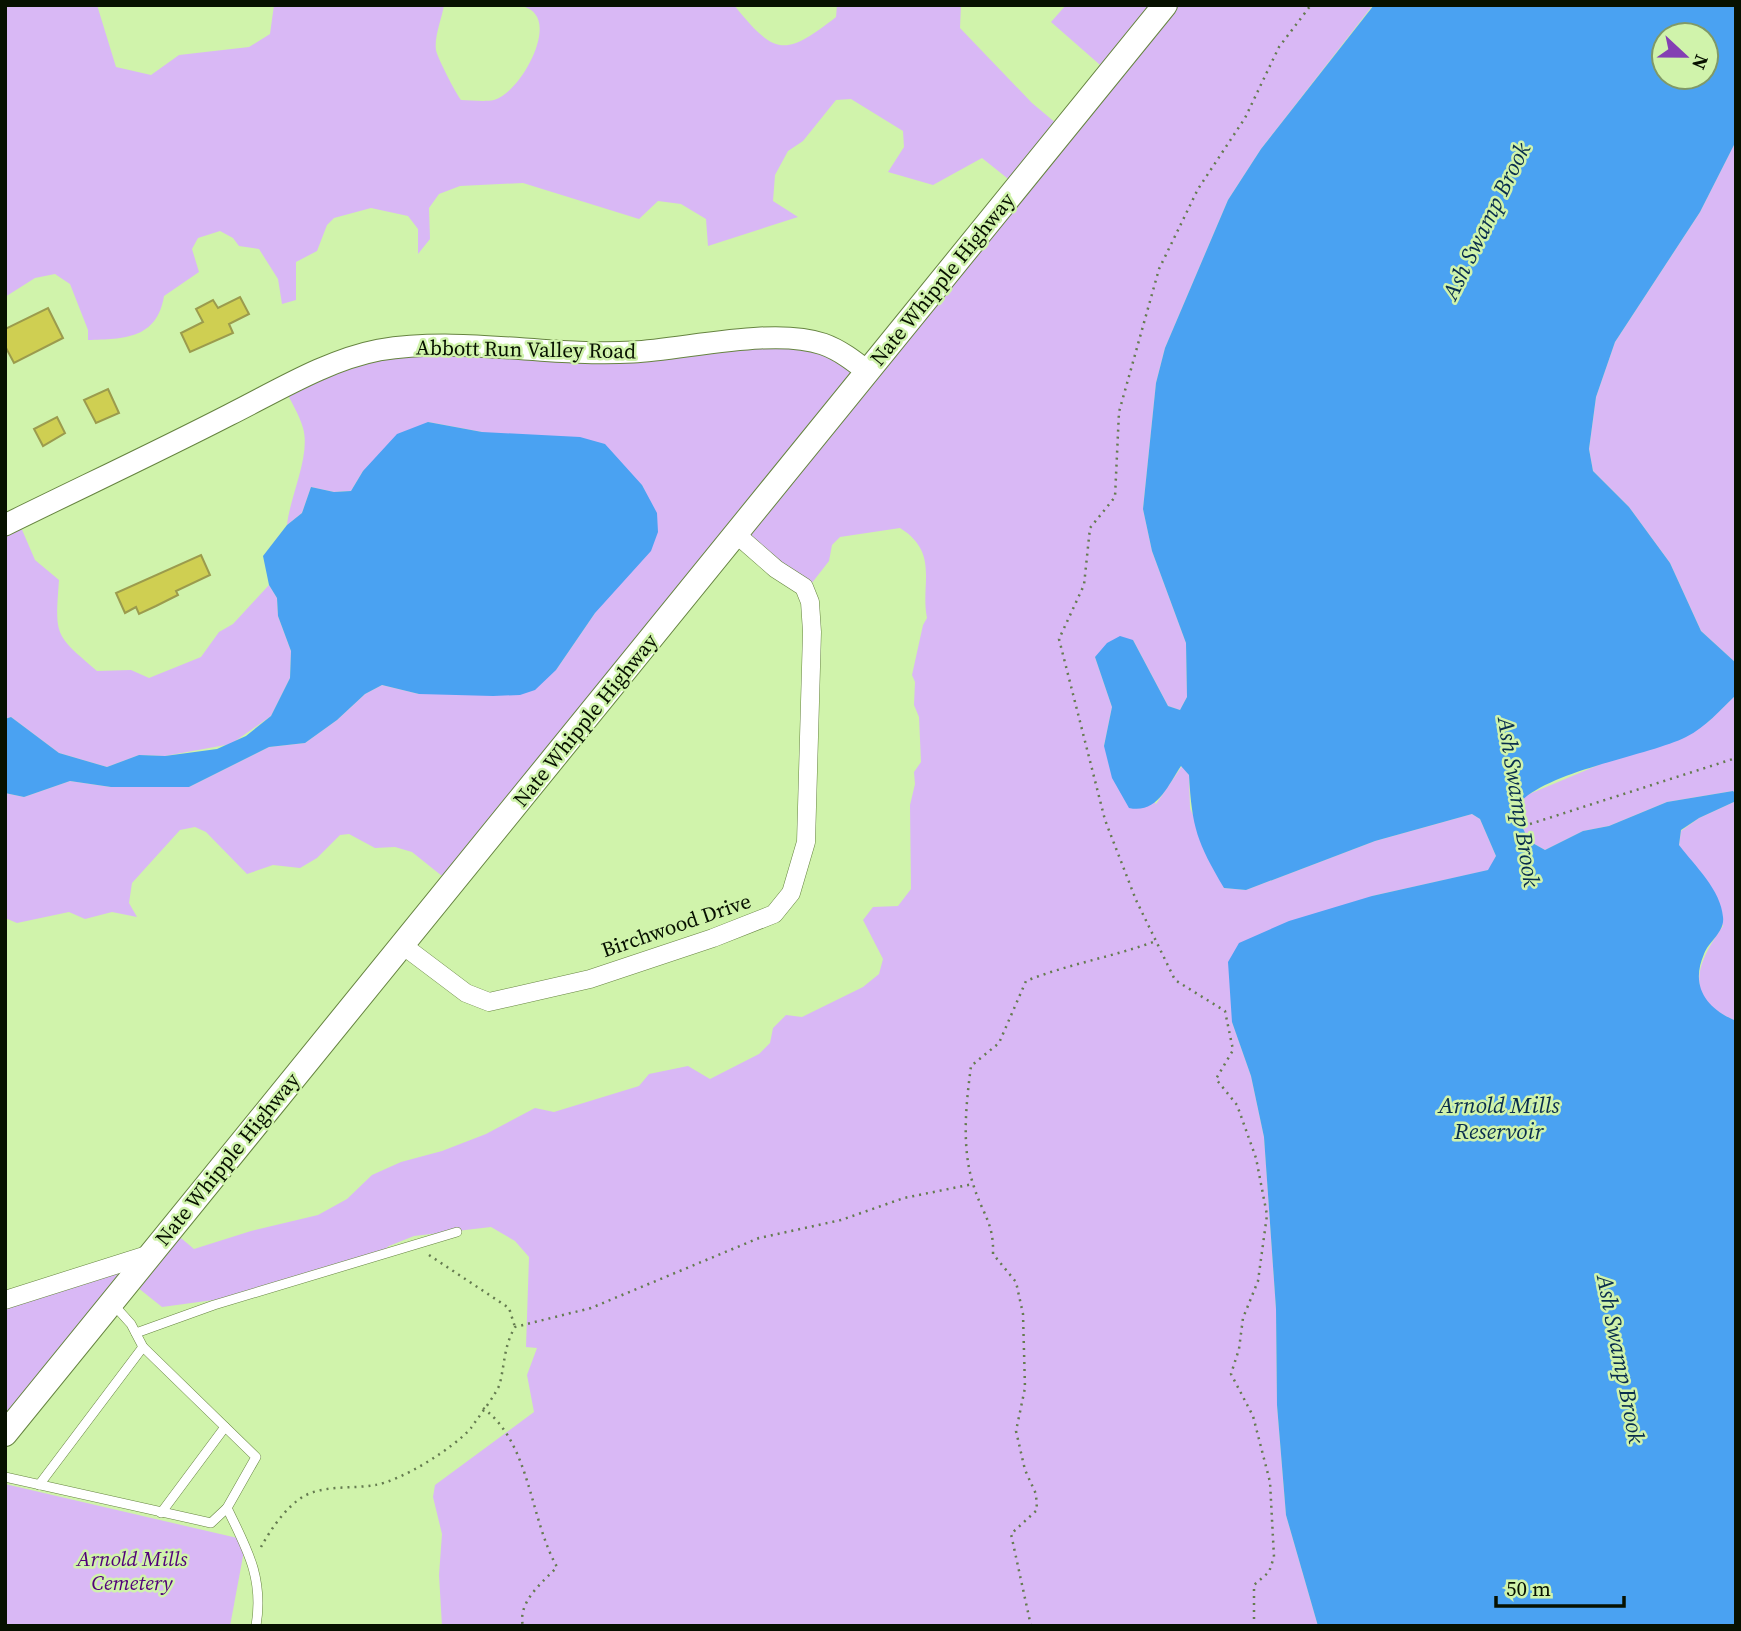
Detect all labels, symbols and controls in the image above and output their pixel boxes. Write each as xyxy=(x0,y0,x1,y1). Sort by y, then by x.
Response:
north arrow xyxy=(1650,21,1720,91)
text: N xyxy=(1686,51,1715,74)
water label: Ash Swamp Brook xyxy=(1433,137,1538,307)
street label: Nate Whipple Highway xyxy=(863,186,1021,372)
street label: Abbott Run Valley Road xyxy=(416,333,636,365)
street label: Nate Whipple Highway xyxy=(506,627,664,813)
water label: Ash Swamp Brook xyxy=(1489,713,1548,889)
street label: Birchwood Drive xyxy=(597,886,755,964)
street label: Nate Whipple Highway xyxy=(148,1066,306,1252)
water label: Arnold Mills Reservoir xyxy=(1437,1089,1560,1147)
water label: Ash Swamp Brook xyxy=(1589,1270,1653,1446)
park label: Arnold Mills Cemetery xyxy=(76,1544,188,1597)
scale bar xyxy=(1496,1564,1624,1608)
text: 50 m xyxy=(1506,1574,1551,1603)

